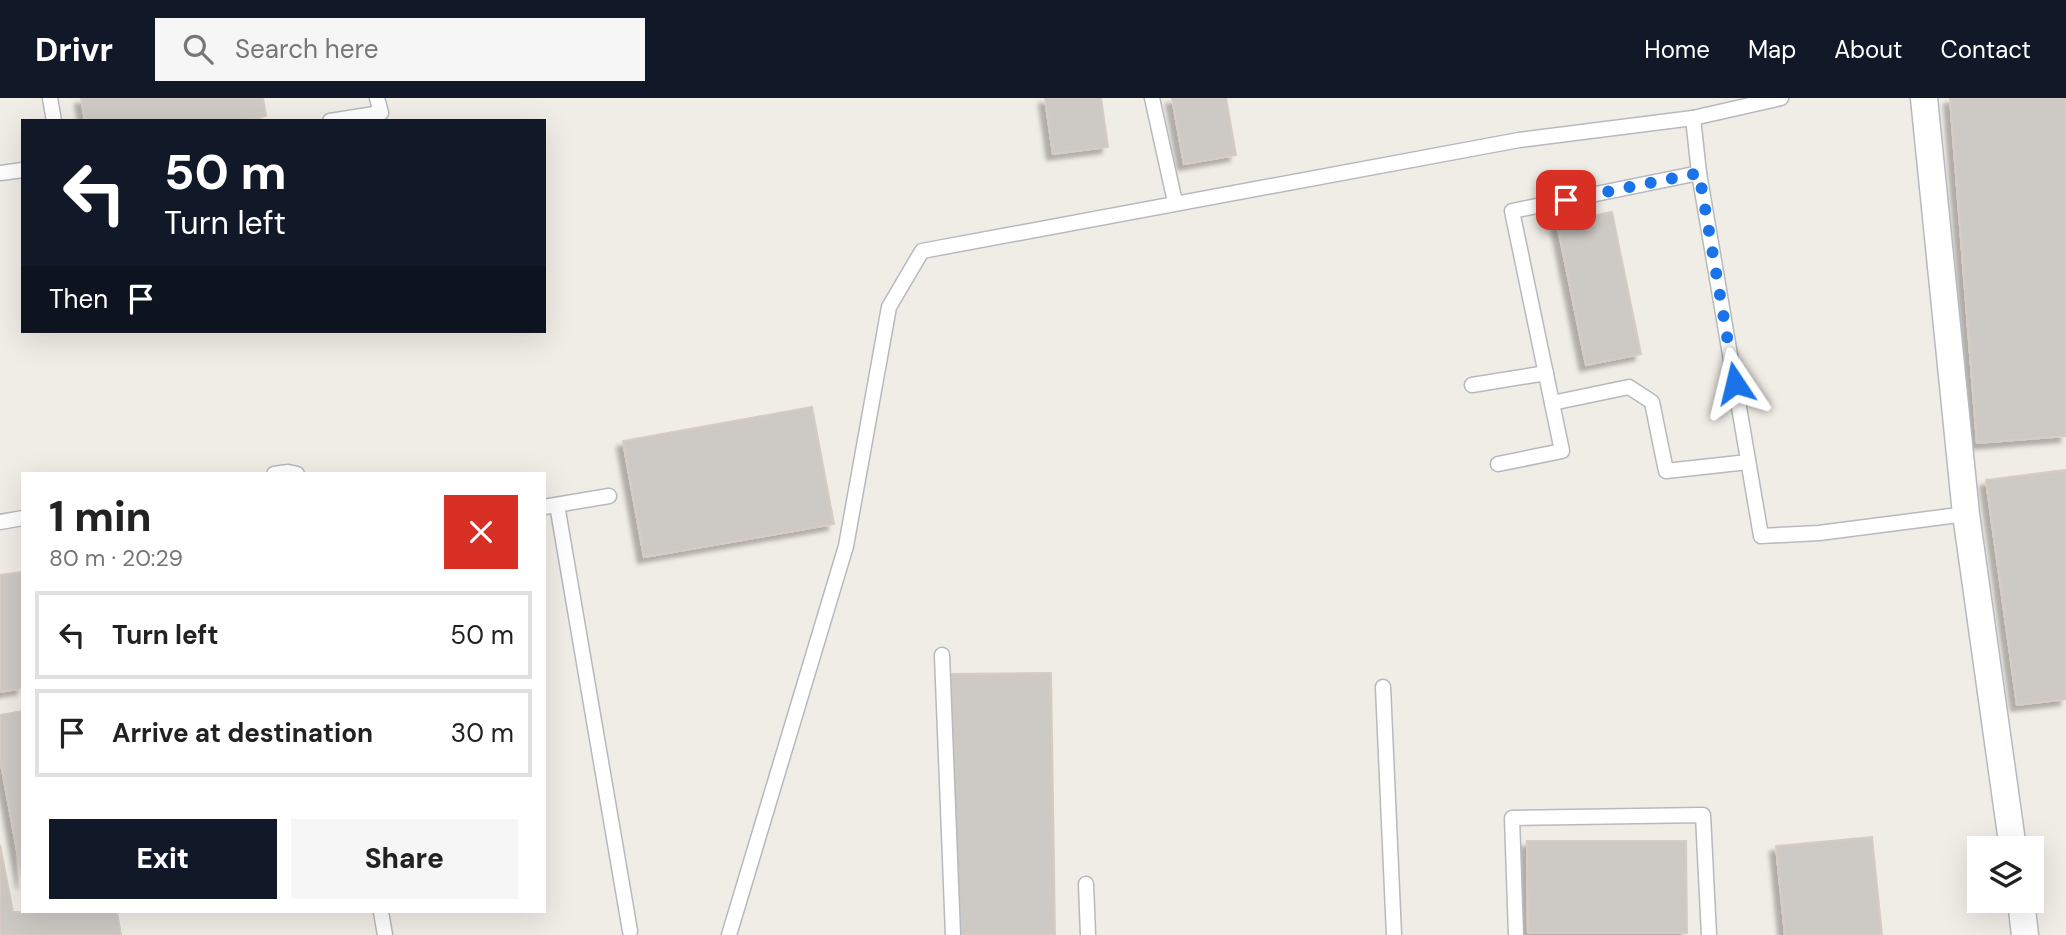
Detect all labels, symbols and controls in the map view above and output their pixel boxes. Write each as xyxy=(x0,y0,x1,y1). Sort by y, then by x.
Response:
search box xyxy=(155,18,645,81)
text: Drivr xyxy=(35,28,113,71)
icon: search xyxy=(179,30,217,68)
text: Search here xyxy=(235,32,378,66)
text: Home xyxy=(1644,34,1710,65)
text: Map xyxy=(1748,34,1796,65)
text: About xyxy=(1834,34,1903,65)
text: Contact xyxy=(1941,34,2031,65)
text: 50 m xyxy=(164,140,287,204)
icon: left xyxy=(49,147,140,238)
pin xyxy=(1536,170,1596,230)
icon: arrive xyxy=(1547,181,1585,219)
text: Turn left xyxy=(164,202,286,244)
icon: arrive xyxy=(122,280,160,318)
text: Then xyxy=(49,282,108,316)
position arrow xyxy=(1698,346,1772,420)
text: 1 min xyxy=(49,489,152,544)
button: close xyxy=(444,495,518,569)
text: 80 m · 20:29 xyxy=(49,543,183,573)
icon: left xyxy=(53,616,91,654)
text: Turn left xyxy=(112,618,219,652)
text: 50 m xyxy=(450,618,514,652)
icon: arrive xyxy=(53,714,91,752)
text: Arrive at destination xyxy=(112,716,373,750)
text: 30 m xyxy=(451,716,514,750)
button: Exit xyxy=(49,819,277,899)
button: Share xyxy=(291,819,518,899)
map controls xyxy=(1967,836,2044,913)
button: layers xyxy=(1967,836,2044,913)

